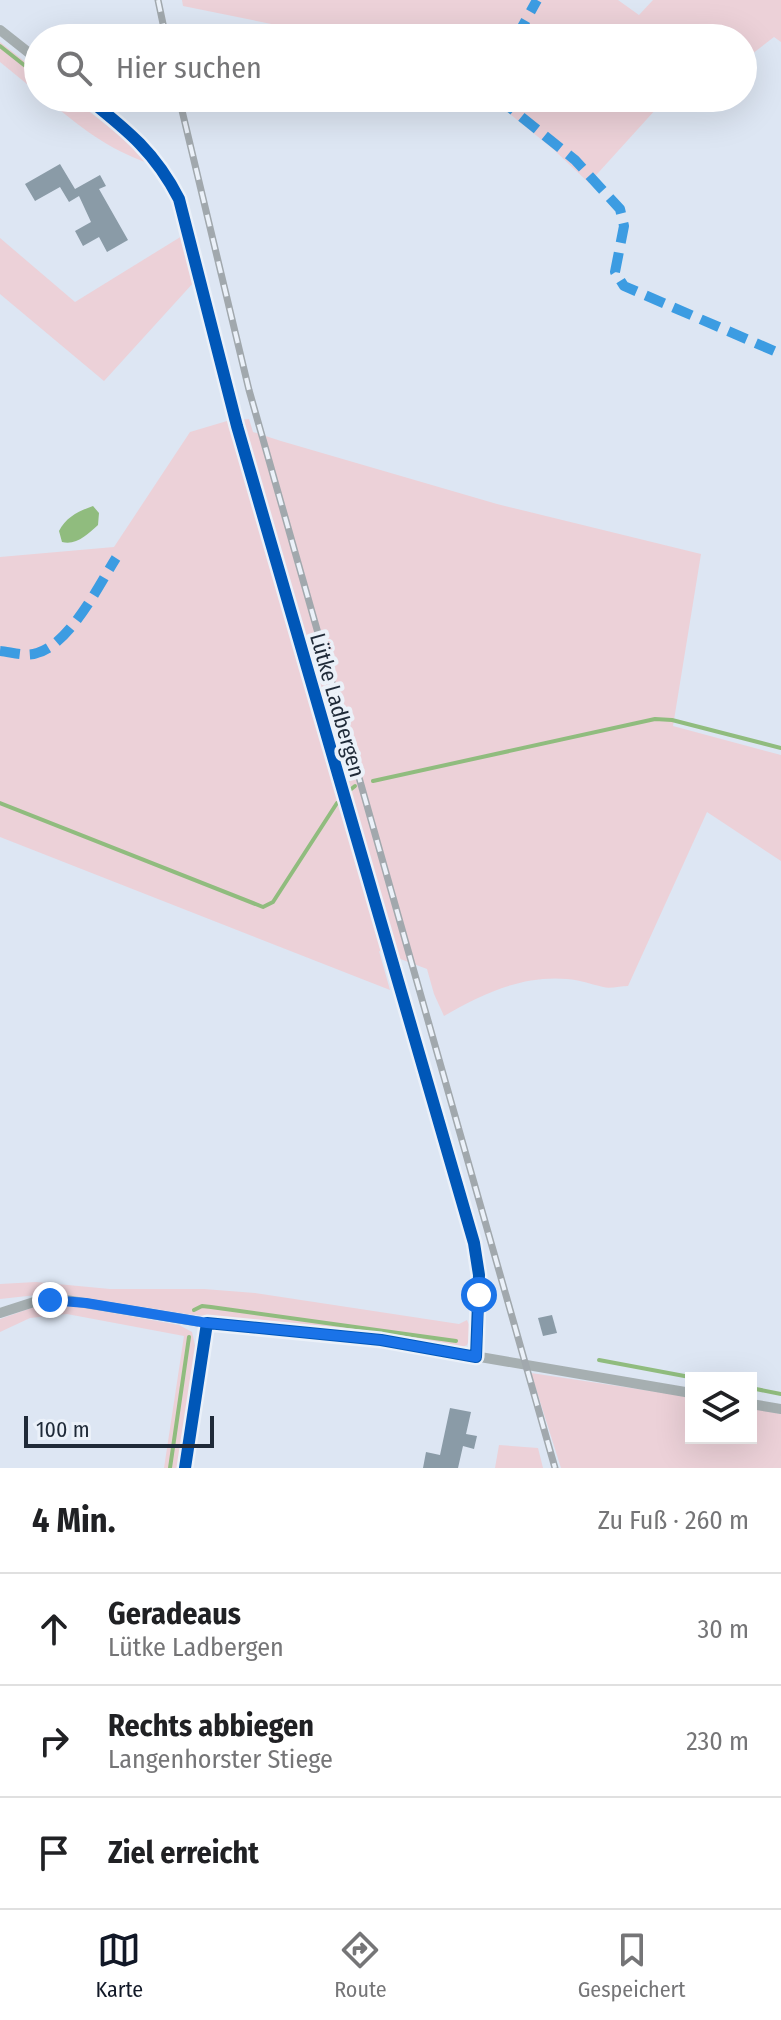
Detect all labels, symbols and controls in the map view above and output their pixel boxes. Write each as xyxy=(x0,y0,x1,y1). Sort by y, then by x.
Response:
search box xyxy=(24,24,757,112)
icon: search xyxy=(52,46,96,90)
text: Hier suchen xyxy=(116,50,262,86)
street label: Lütke Ladbergen xyxy=(304,630,371,780)
route start xyxy=(461,1277,497,1313)
route end xyxy=(32,1282,68,1318)
map controls xyxy=(685,1372,757,1444)
button: layers xyxy=(685,1372,757,1444)
scale bar xyxy=(24,1412,214,1448)
text: 100 m xyxy=(36,1416,90,1443)
text: 4 Min. xyxy=(32,1500,115,1541)
text: Zu Fuß · 260 m xyxy=(598,1505,749,1536)
text: Geradeaus xyxy=(108,1596,241,1632)
icon: ahead xyxy=(32,1607,76,1651)
text: 30 m xyxy=(698,1614,749,1645)
text: Lütke Ladbergen xyxy=(108,1632,284,1663)
text: Rechts abbiegen xyxy=(108,1708,314,1744)
icon: right xyxy=(32,1719,76,1763)
text: 230 m xyxy=(686,1726,749,1757)
text: Langenhorster Stiege xyxy=(108,1744,333,1775)
icon: arrive xyxy=(32,1831,76,1875)
text: Ziel erreicht xyxy=(108,1835,259,1871)
tab: Karte xyxy=(96,1928,143,2003)
tab: Route xyxy=(334,1928,387,2003)
tab: Gespeichert xyxy=(578,1928,685,2003)

